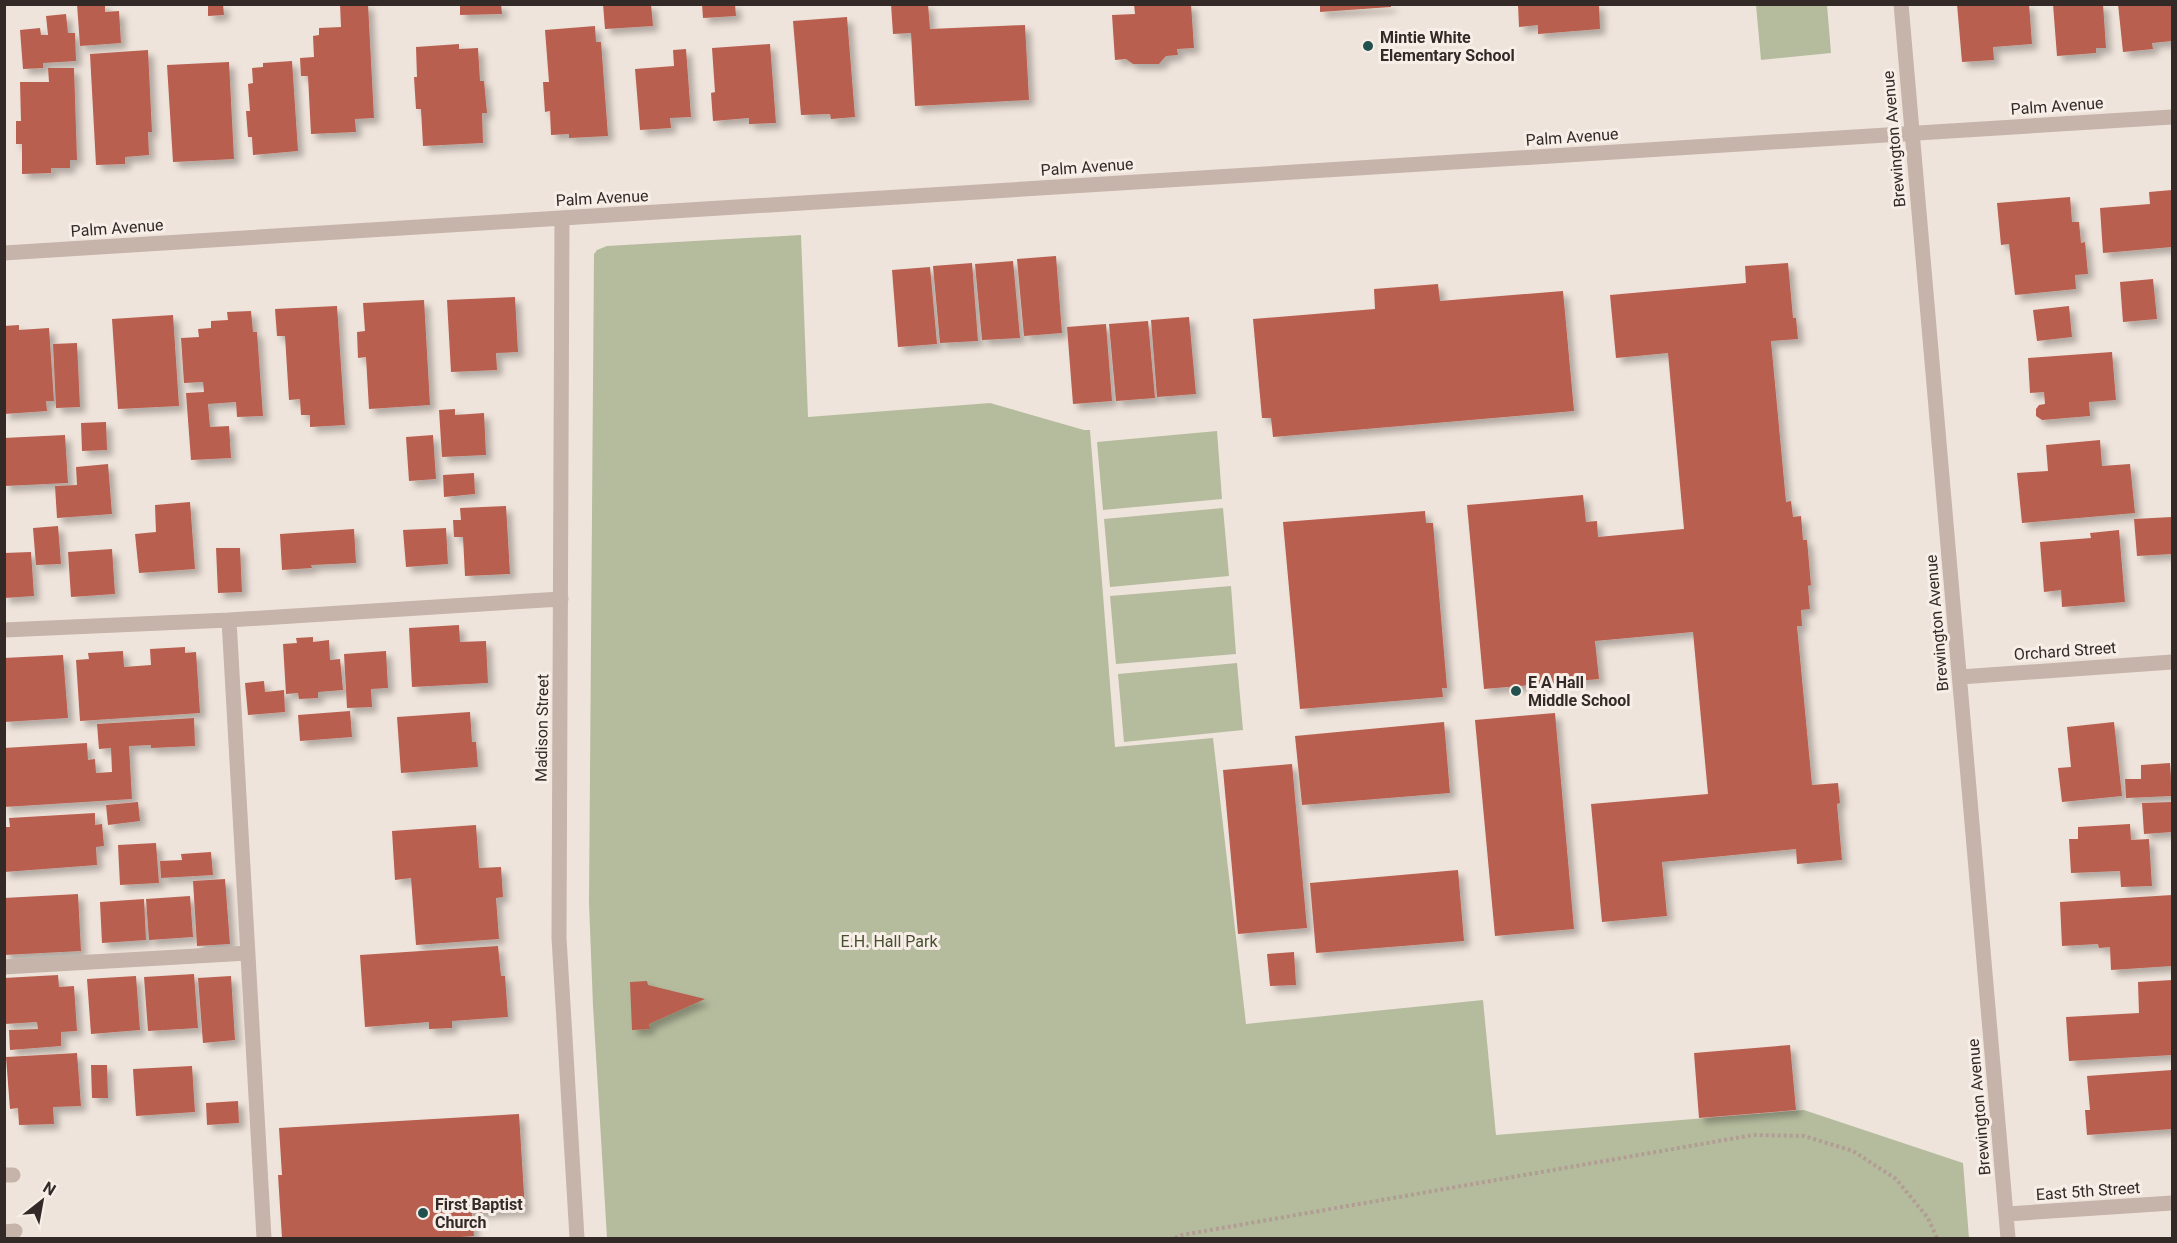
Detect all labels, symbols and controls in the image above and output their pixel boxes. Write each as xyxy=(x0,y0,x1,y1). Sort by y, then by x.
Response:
place label: Mintie White Elementary School xyxy=(1380,28,1515,65)
marker: Mintie White Elementary School xyxy=(1361,39,1375,53)
street label: Brewington Avenue xyxy=(1879,70,1909,208)
street label: Palm Avenue xyxy=(2010,93,2104,119)
street label: Palm Avenue xyxy=(1525,124,1619,150)
street label: Palm Avenue xyxy=(1040,154,1134,180)
street label: Palm Avenue xyxy=(555,186,649,210)
street label: Palm Avenue xyxy=(70,215,164,241)
street label: Brewington Avenue xyxy=(1922,554,1952,692)
street label: Orchard Street xyxy=(2013,638,2117,664)
place label: E A Hall Middle School xyxy=(1528,673,1631,710)
street label: Madison Street xyxy=(532,674,552,782)
marker: E A Hall Middle School xyxy=(1509,684,1523,698)
park label: E.H. Hall Park xyxy=(840,932,938,951)
street label: Brewington Avenue xyxy=(1964,1038,1994,1176)
north arrow xyxy=(12,1171,72,1231)
text: N xyxy=(40,1178,59,1200)
street label: East 5th Street xyxy=(2035,1178,2141,1204)
place label: First Baptist Church xyxy=(435,1195,523,1232)
marker: First Baptist Church xyxy=(416,1206,430,1220)

